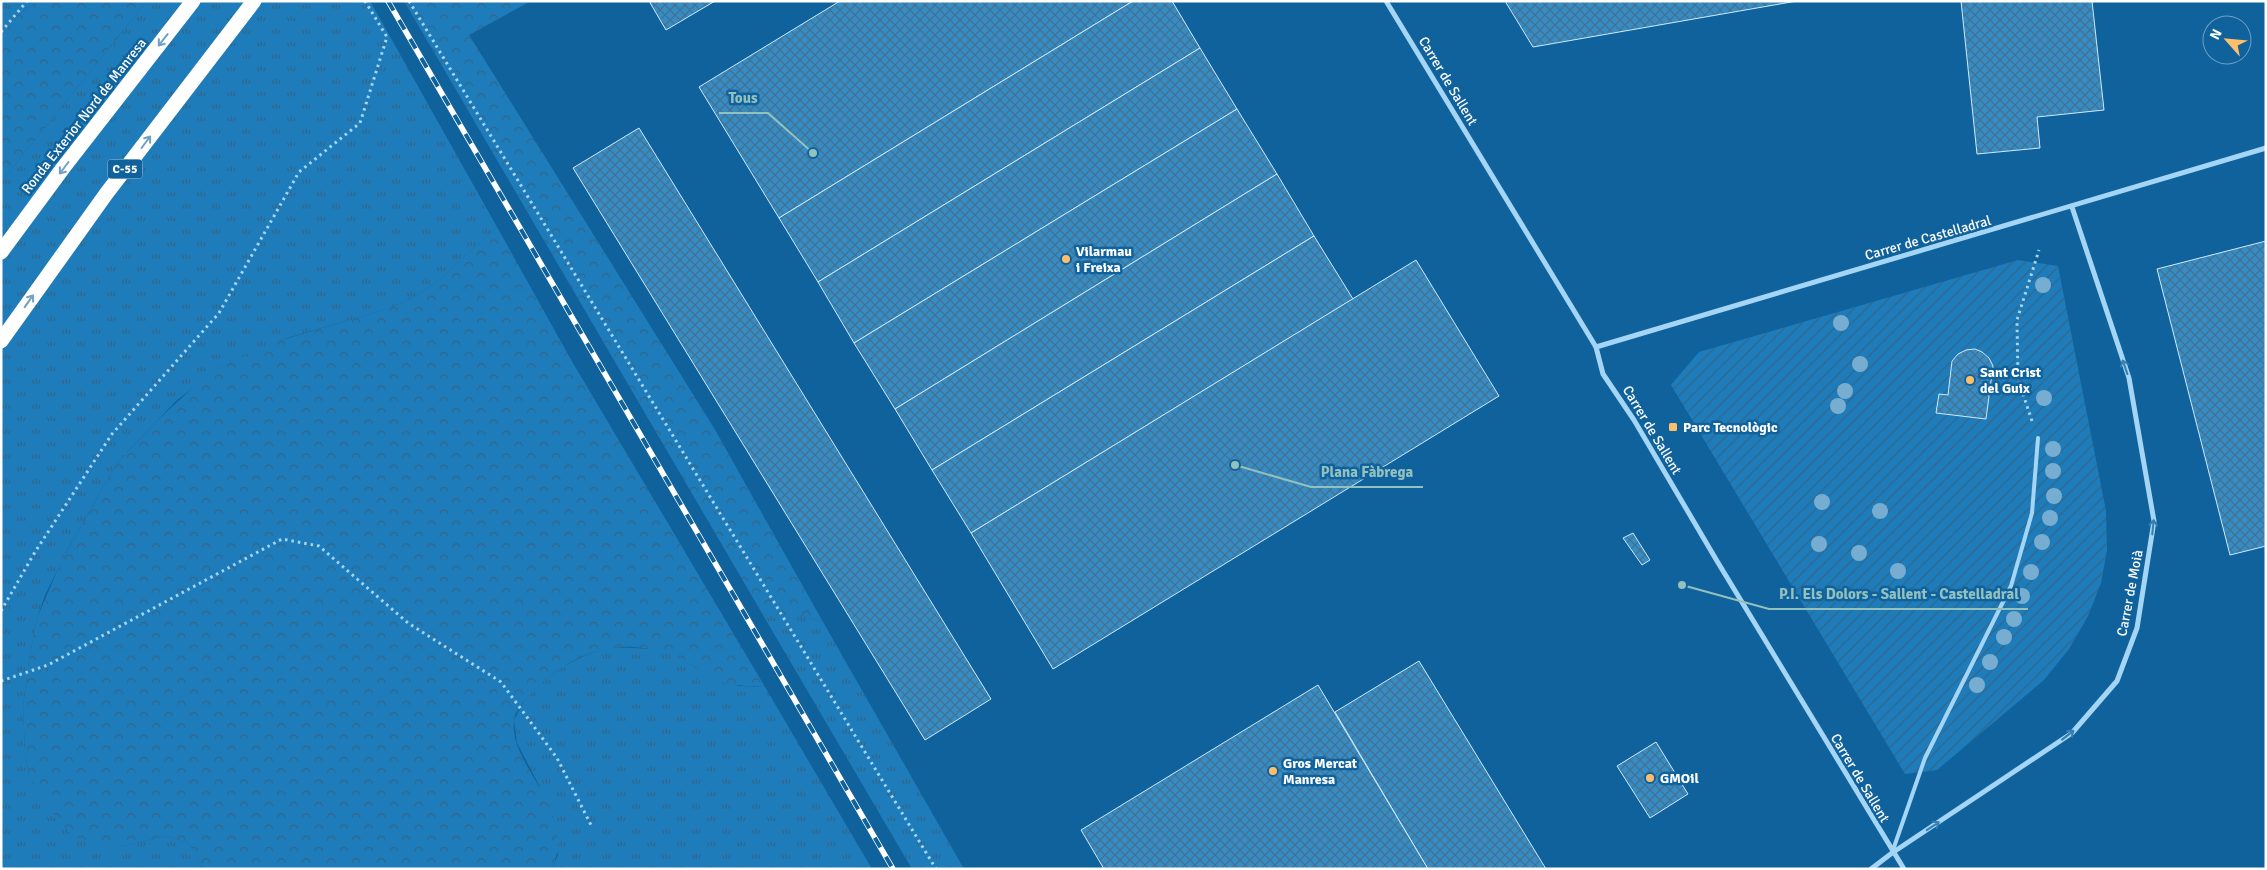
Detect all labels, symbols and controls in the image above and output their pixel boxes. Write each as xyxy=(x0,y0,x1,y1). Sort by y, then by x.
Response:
north arrow xyxy=(2202,15,2252,65)
text: N xyxy=(2206,26,2226,43)
one-way arrow xyxy=(158,33,169,46)
street label: Carrer de Sallent xyxy=(1415,34,1481,129)
street label: Ronda Exterior Nord de Manresa xyxy=(18,35,150,197)
callout: Tous xyxy=(719,83,768,113)
text: Tous xyxy=(728,89,758,107)
one-way arrow xyxy=(141,135,151,149)
road number: C-55 xyxy=(108,160,142,178)
one-way arrow xyxy=(58,161,69,174)
street label: Carrer de Castelladral xyxy=(1863,212,1993,264)
place label: Vilarmau i Freixa xyxy=(1076,243,1132,276)
marker: Vilarmau i Freixa xyxy=(1060,253,1072,265)
one-way arrow xyxy=(24,294,34,308)
one-way arrow xyxy=(2120,360,2130,376)
place label: Sant Crist del Guix xyxy=(1980,364,2042,397)
marker: Sant Crist del Guix xyxy=(1964,374,1976,386)
street label: Carrer de Sallent xyxy=(1619,383,1685,478)
place label: Parc Tecnològic xyxy=(1683,419,1778,436)
marker: Parc Tecnològic xyxy=(1667,421,1679,433)
callout: Plana Fàbrega xyxy=(1311,457,1423,487)
text: Plana Fàbrega xyxy=(1321,463,1414,481)
one-way arrow xyxy=(2148,519,2158,535)
street label: Carrer de Moià xyxy=(2113,548,2147,638)
callout: P.I. Els Dolors - Sallent - Castelladral xyxy=(1769,579,2028,609)
text: P.I. Els Dolors - Sallent - Castelladral xyxy=(1779,585,2019,603)
one-way arrow xyxy=(2061,730,2074,741)
street label: Carrer de Sallent xyxy=(1827,731,1893,826)
place label: Gros Mercat Manresa xyxy=(1283,755,1358,788)
marker: Gros Mercat Manresa xyxy=(1267,765,1279,777)
place label: GMOil xyxy=(1660,770,1699,787)
marker: GMOil xyxy=(1644,772,1656,784)
one-way arrow xyxy=(1926,821,1940,831)

